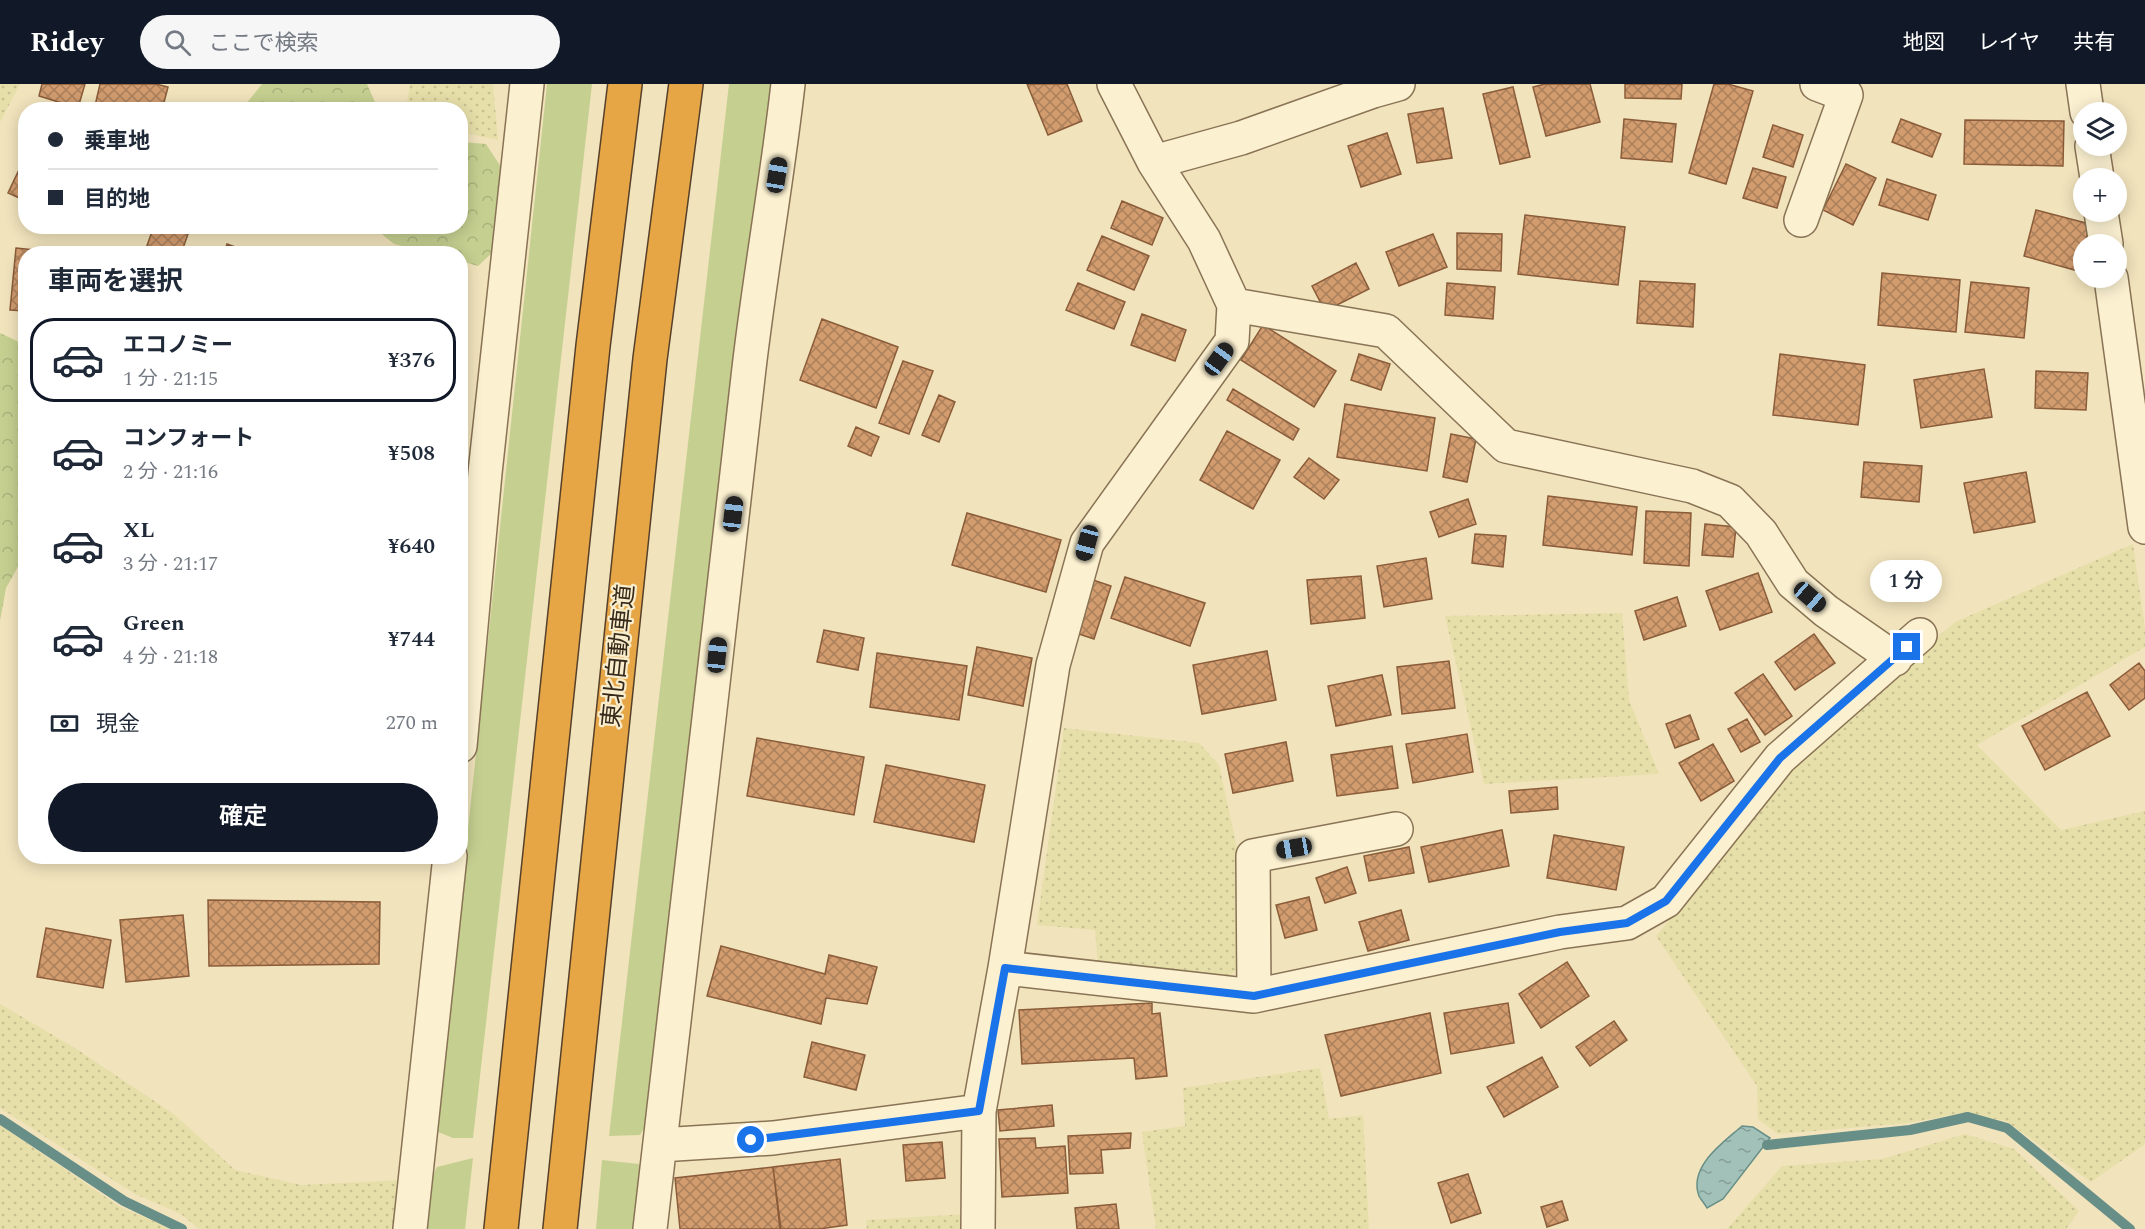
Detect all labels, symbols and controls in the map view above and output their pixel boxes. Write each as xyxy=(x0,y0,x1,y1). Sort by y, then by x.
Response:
search box xyxy=(140,15,560,69)
text: Ridey xyxy=(30,21,104,64)
icon: search xyxy=(161,26,194,59)
text: ここで検索 xyxy=(209,27,319,60)
text: 地図 xyxy=(1903,27,1945,59)
text: レイヤ xyxy=(1978,27,2040,59)
text: 共有 xyxy=(2073,27,2115,59)
map controls xyxy=(2073,102,2127,288)
button: layers xyxy=(2073,102,2127,156)
text: 乗車地 xyxy=(84,125,150,158)
car xyxy=(765,156,789,194)
button: + xyxy=(2073,168,2127,222)
text: 目的地 xyxy=(84,183,150,216)
button: − xyxy=(2073,234,2127,288)
text: 車両を選択 xyxy=(48,261,183,303)
text: エコノミー xyxy=(123,329,233,362)
icon: car xyxy=(51,333,105,387)
car xyxy=(1201,339,1237,379)
text: ¥376 xyxy=(388,344,435,377)
text: 1 分 · 21:15 xyxy=(123,364,218,394)
text: コンフォート xyxy=(123,422,254,455)
icon: car xyxy=(51,426,105,480)
text: ¥508 xyxy=(388,437,435,470)
text: 2 分 · 21:16 xyxy=(123,457,218,487)
car xyxy=(722,495,744,533)
text: XL xyxy=(123,514,154,547)
icon: car xyxy=(51,519,105,573)
car xyxy=(1074,523,1100,563)
text: ¥640 xyxy=(388,530,435,563)
text: 3 分 · 21:17 xyxy=(123,549,218,579)
callout: 1 分 xyxy=(1871,560,1943,602)
text: 1 分 xyxy=(1888,566,1924,596)
car xyxy=(1791,578,1829,616)
street label: 東北自動車道 xyxy=(594,583,644,729)
text: Green xyxy=(123,607,185,640)
icon: car xyxy=(51,612,105,666)
text: ¥744 xyxy=(388,623,435,656)
route end xyxy=(1893,633,1920,660)
car xyxy=(706,636,728,674)
text: 4 分 · 21:18 xyxy=(123,642,218,672)
icon: cash xyxy=(48,707,81,740)
text: 現金 xyxy=(96,708,140,741)
text: 270 m xyxy=(386,708,438,738)
button: 確定 xyxy=(48,783,438,852)
car xyxy=(1275,836,1313,860)
route start xyxy=(737,1126,764,1153)

